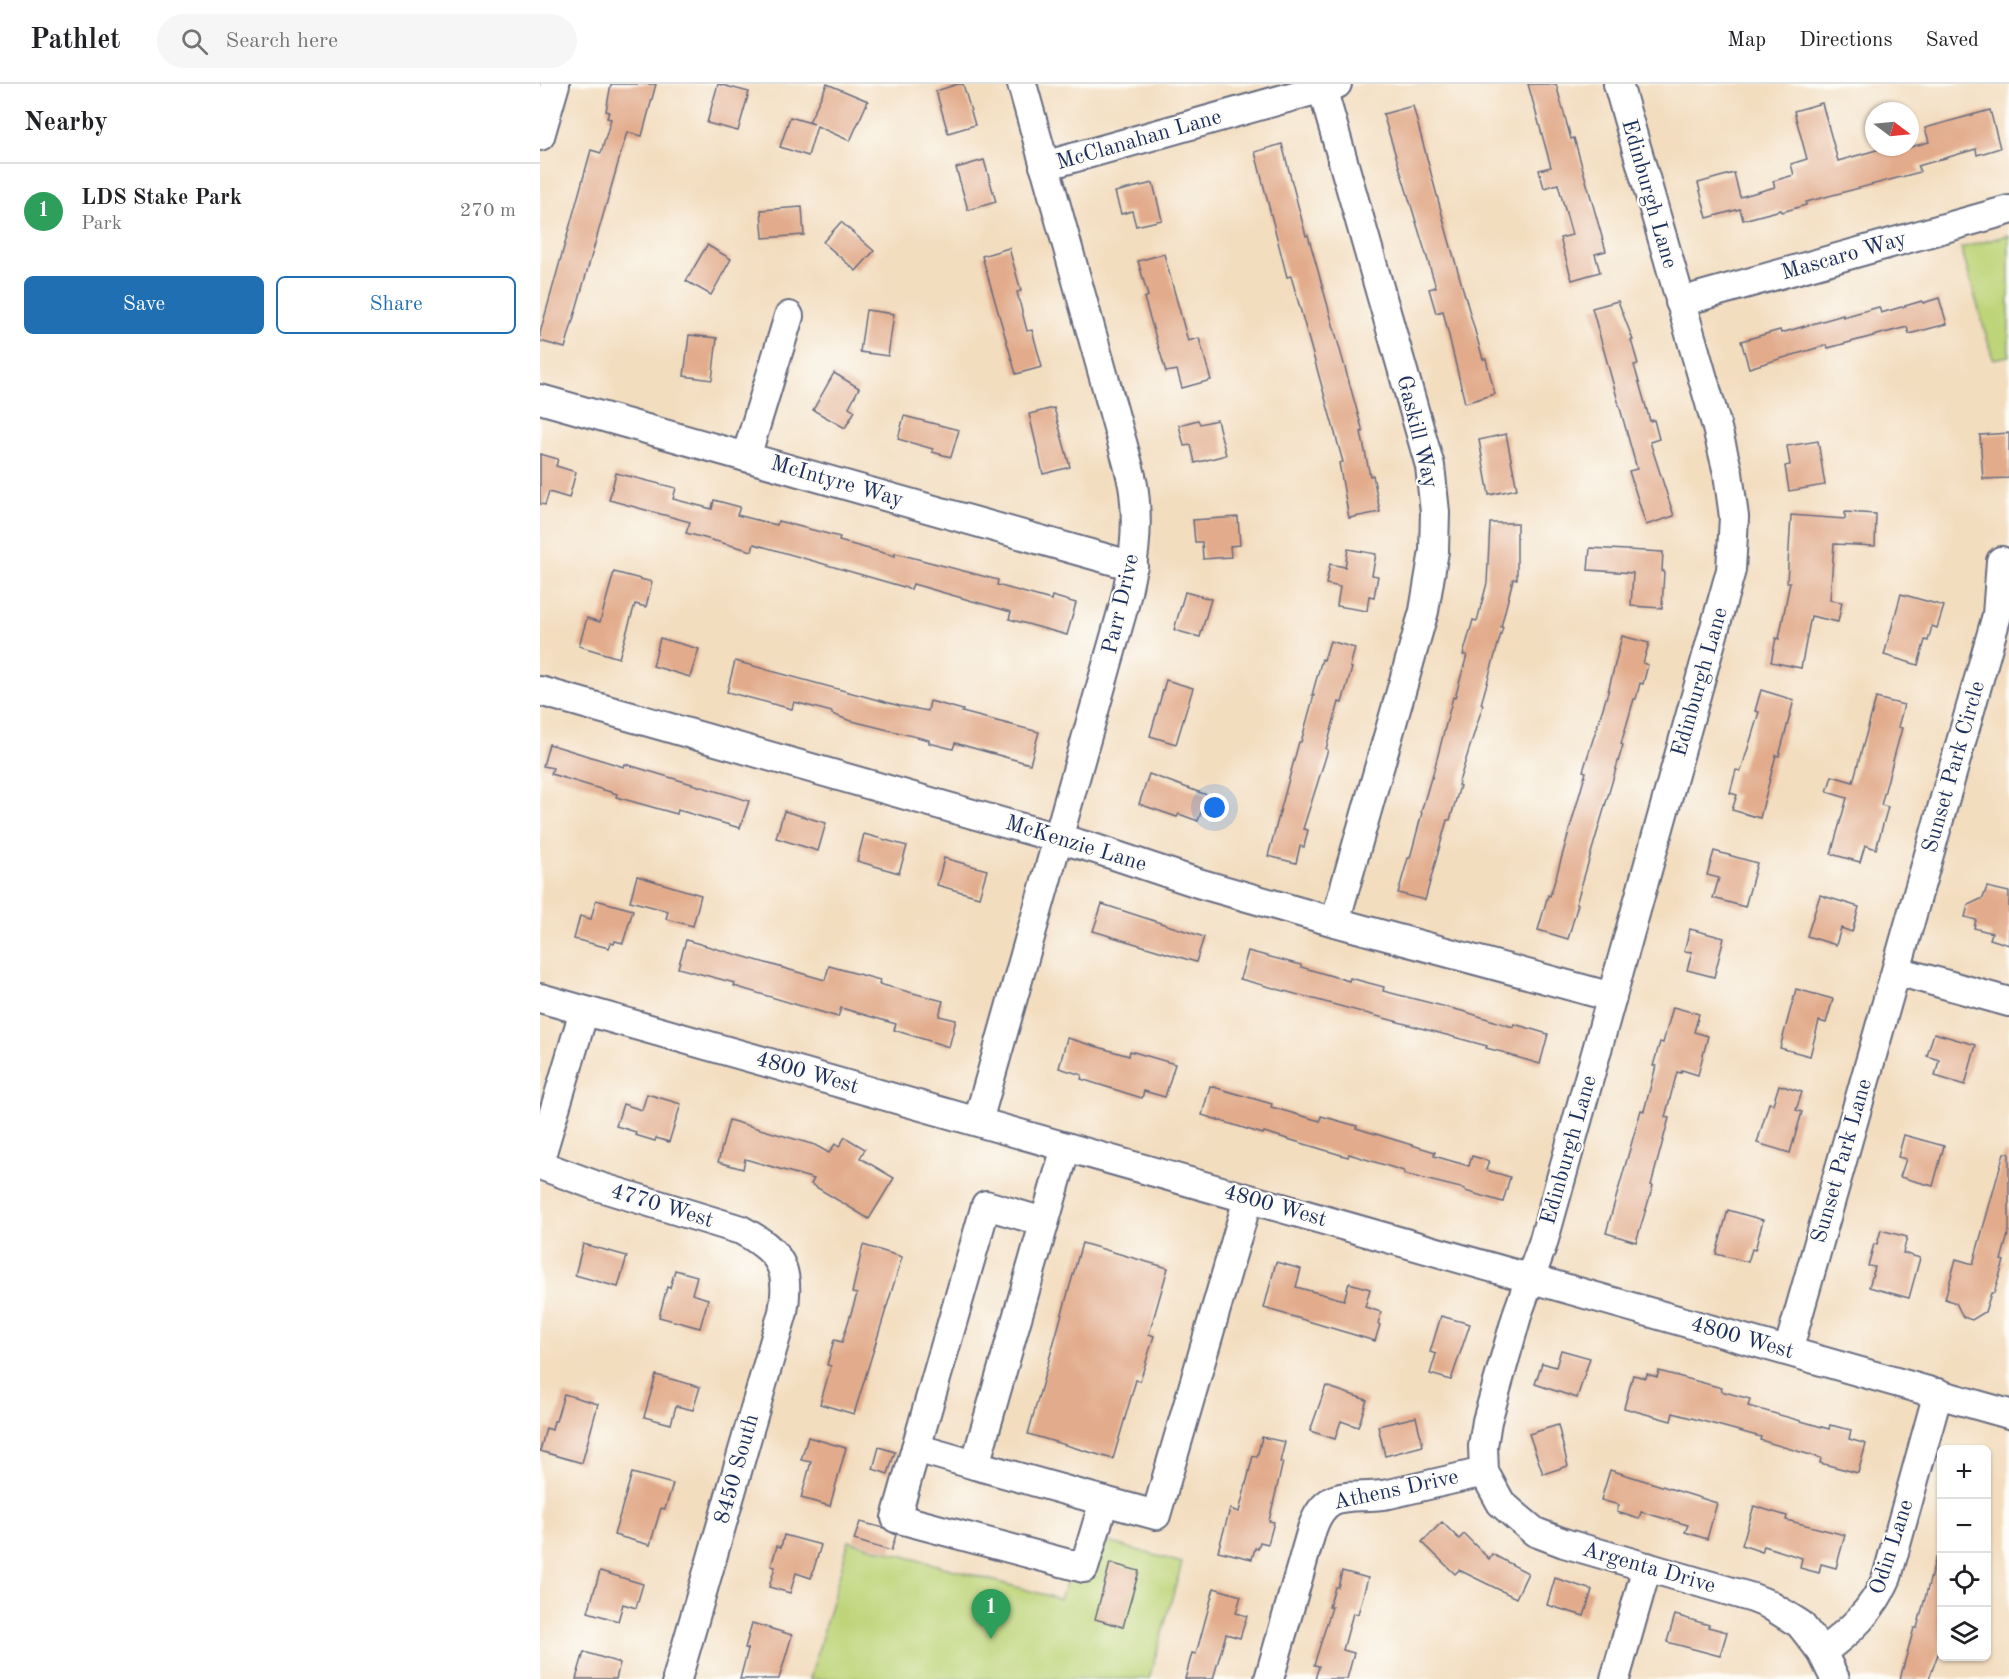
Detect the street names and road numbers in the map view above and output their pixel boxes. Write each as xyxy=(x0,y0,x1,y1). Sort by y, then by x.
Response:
street label: McClanahan Lane xyxy=(1054,106,1224,174)
street label: Edinburgh Lane xyxy=(1617,117,1681,271)
street label: Mascaro Way xyxy=(1779,228,1910,284)
street label: Gaskill Way xyxy=(1392,373,1442,491)
street label: McIntyre Way xyxy=(768,453,906,512)
street label: Parr Drive xyxy=(1099,552,1143,656)
street label: Edinburgh Lane xyxy=(1668,605,1732,759)
street label: Sunset Park Circle xyxy=(1919,679,1989,855)
street label: McKenzie Lane xyxy=(1003,812,1149,876)
street label: 4800 West xyxy=(753,1048,861,1098)
street label: Edinburgh Lane xyxy=(1537,1073,1601,1227)
street label: Sunset Park Lane xyxy=(1808,1076,1876,1246)
street label: 4770 West xyxy=(608,1180,716,1232)
street label: 4800 West xyxy=(1221,1181,1329,1231)
street label: 4800 West xyxy=(1688,1313,1796,1363)
street label: 8450 South xyxy=(711,1412,763,1526)
street label: Athens Drive xyxy=(1332,1466,1460,1514)
street label: Odin Lane xyxy=(1866,1497,1918,1597)
street label: Argenta Drive xyxy=(1580,1539,1718,1597)

